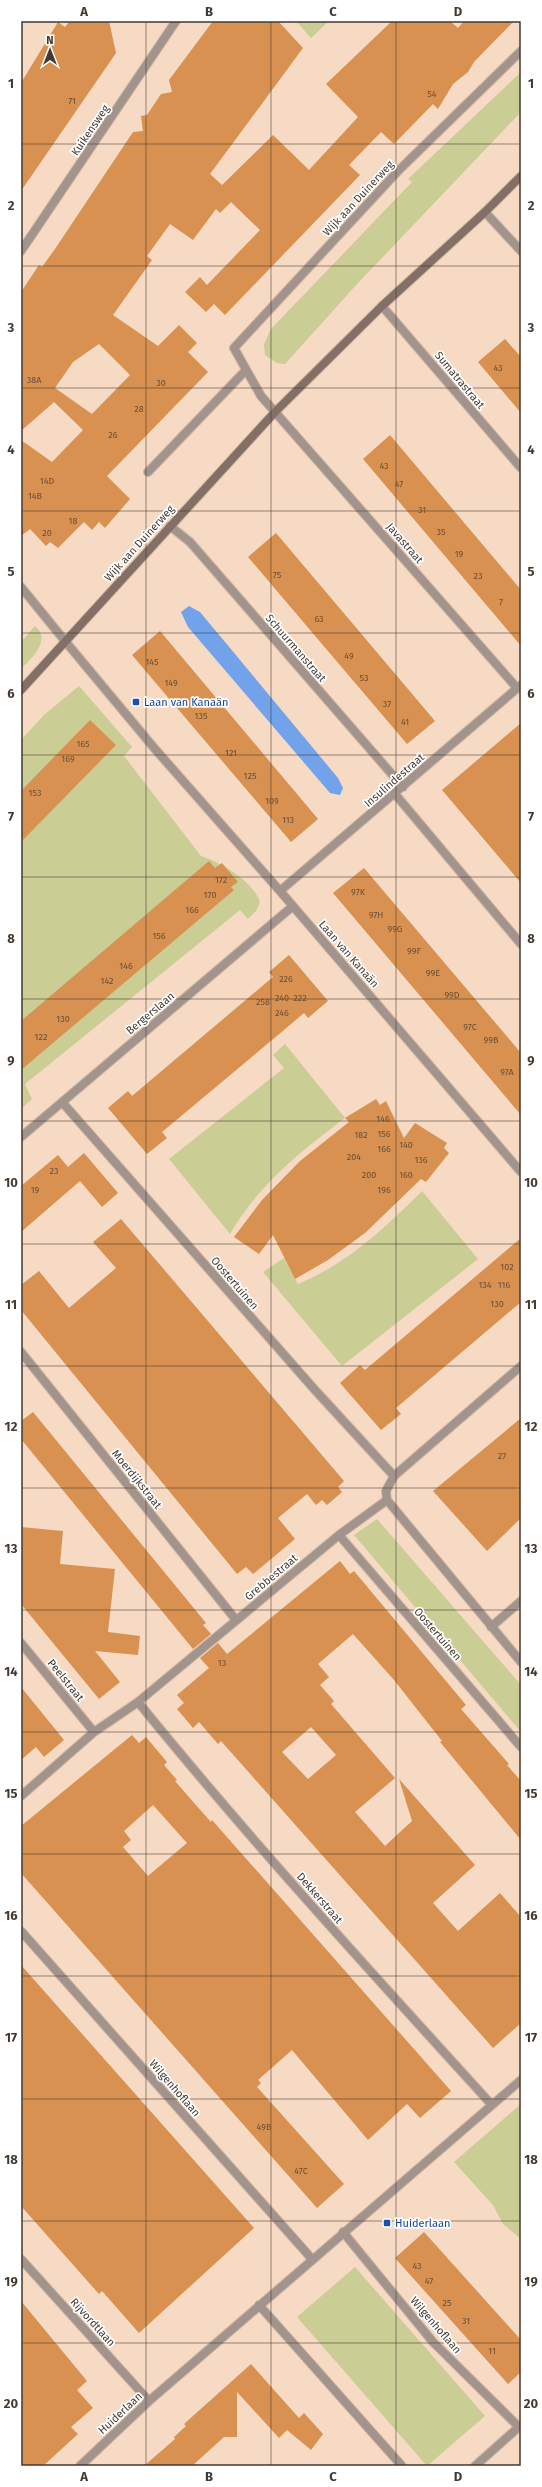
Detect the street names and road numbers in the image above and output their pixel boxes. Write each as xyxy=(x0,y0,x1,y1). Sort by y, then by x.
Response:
street label: Kuikensweg xyxy=(69,102,112,158)
street label: Wijk aan Duinerweg xyxy=(320,158,397,239)
street label: Sumatrastraat xyxy=(432,349,487,411)
street label: Wijk aan Duinerweg xyxy=(102,502,177,584)
street label: Javastraat xyxy=(384,521,426,566)
street label: Schuurmanstraat xyxy=(263,612,329,685)
street label: Insulindestraat xyxy=(362,751,427,810)
street label: Laan van Kanaän xyxy=(316,918,381,990)
street label: Bergerslaan xyxy=(124,989,177,1037)
street label: Oostertuinen xyxy=(208,1254,261,1312)
street label: Moerdijkstraat xyxy=(109,1447,164,1511)
street label: Grebbestraat xyxy=(242,1552,300,1603)
street label: Oostertuinen xyxy=(411,1605,464,1663)
street label: Peelstraat xyxy=(45,1657,86,1704)
street label: Dekkerstraat xyxy=(294,1870,345,1926)
street label: Wilgenhoflaan xyxy=(146,2057,203,2119)
street label: Wilgenhoflaan xyxy=(407,2294,464,2356)
street label: Rijvordtlaan xyxy=(68,2295,118,2349)
street label: Huiderlaan xyxy=(96,2390,145,2437)

